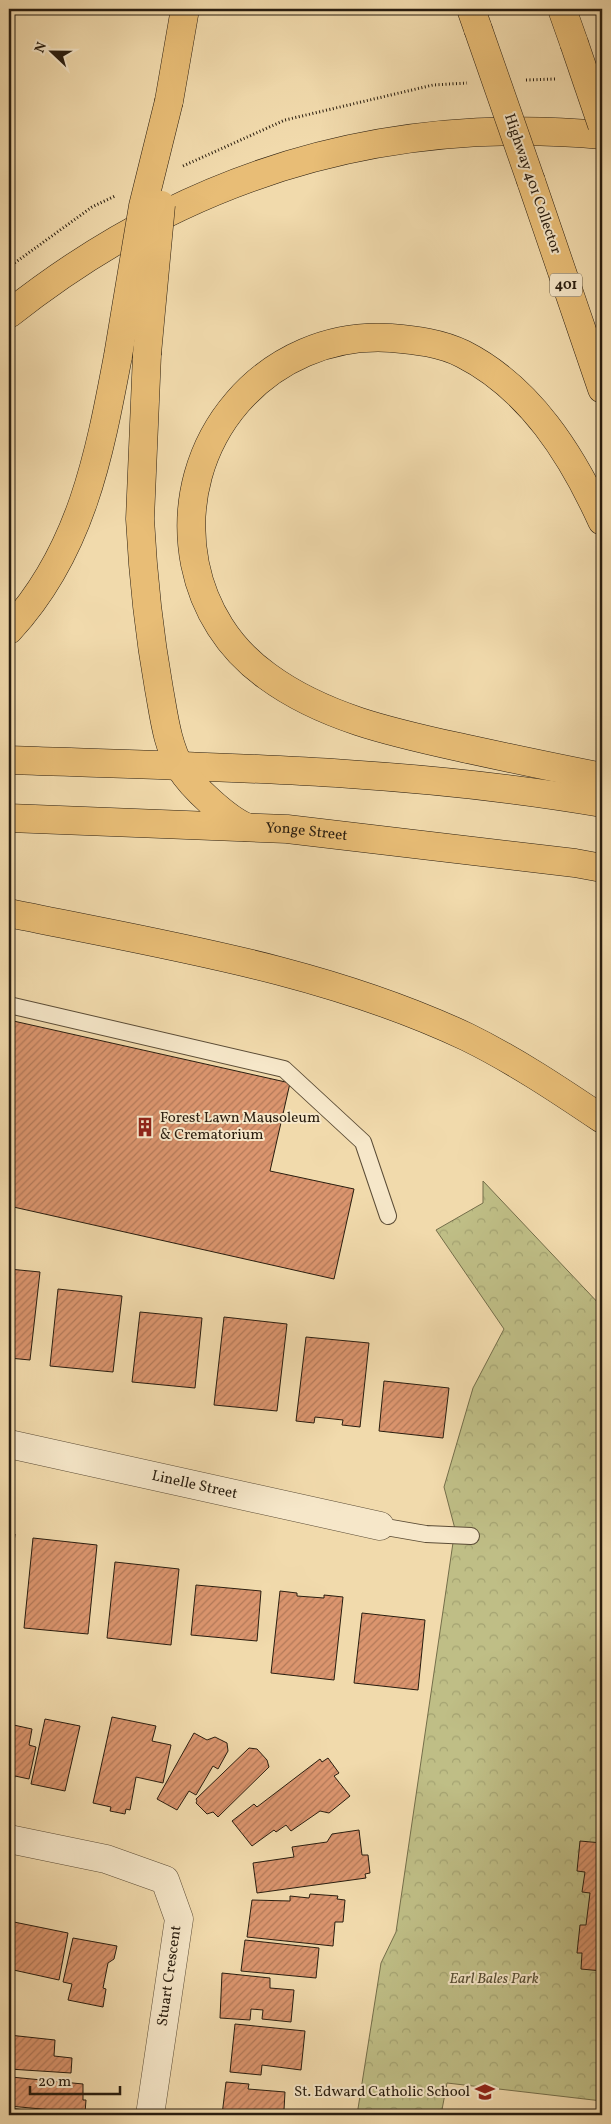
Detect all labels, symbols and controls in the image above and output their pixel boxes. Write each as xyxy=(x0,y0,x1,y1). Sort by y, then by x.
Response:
north arrow xyxy=(28,28,78,78)
text: N xyxy=(31,39,52,56)
street label: Highway 401 Collector xyxy=(498,111,566,257)
road number: 401 xyxy=(550,274,582,296)
street label: Yonge Street xyxy=(265,818,349,847)
place label: Forest Lawn Mausoleum & Crematorium xyxy=(160,1108,320,1146)
building icon: Forest Lawn Mausoleum & Crematorium xyxy=(134,1116,156,1138)
street label: Linelle Street xyxy=(150,1465,240,1505)
street label: Stuart Crescent xyxy=(153,1924,187,2028)
park label: Earl Bales Park xyxy=(449,1969,539,1990)
scale bar xyxy=(30,2064,120,2096)
text: 20 m xyxy=(38,2072,71,2093)
school or university icon: St. Edward Catholic School xyxy=(474,2081,496,2103)
place label: St. Edward Catholic School xyxy=(294,2082,470,2103)

